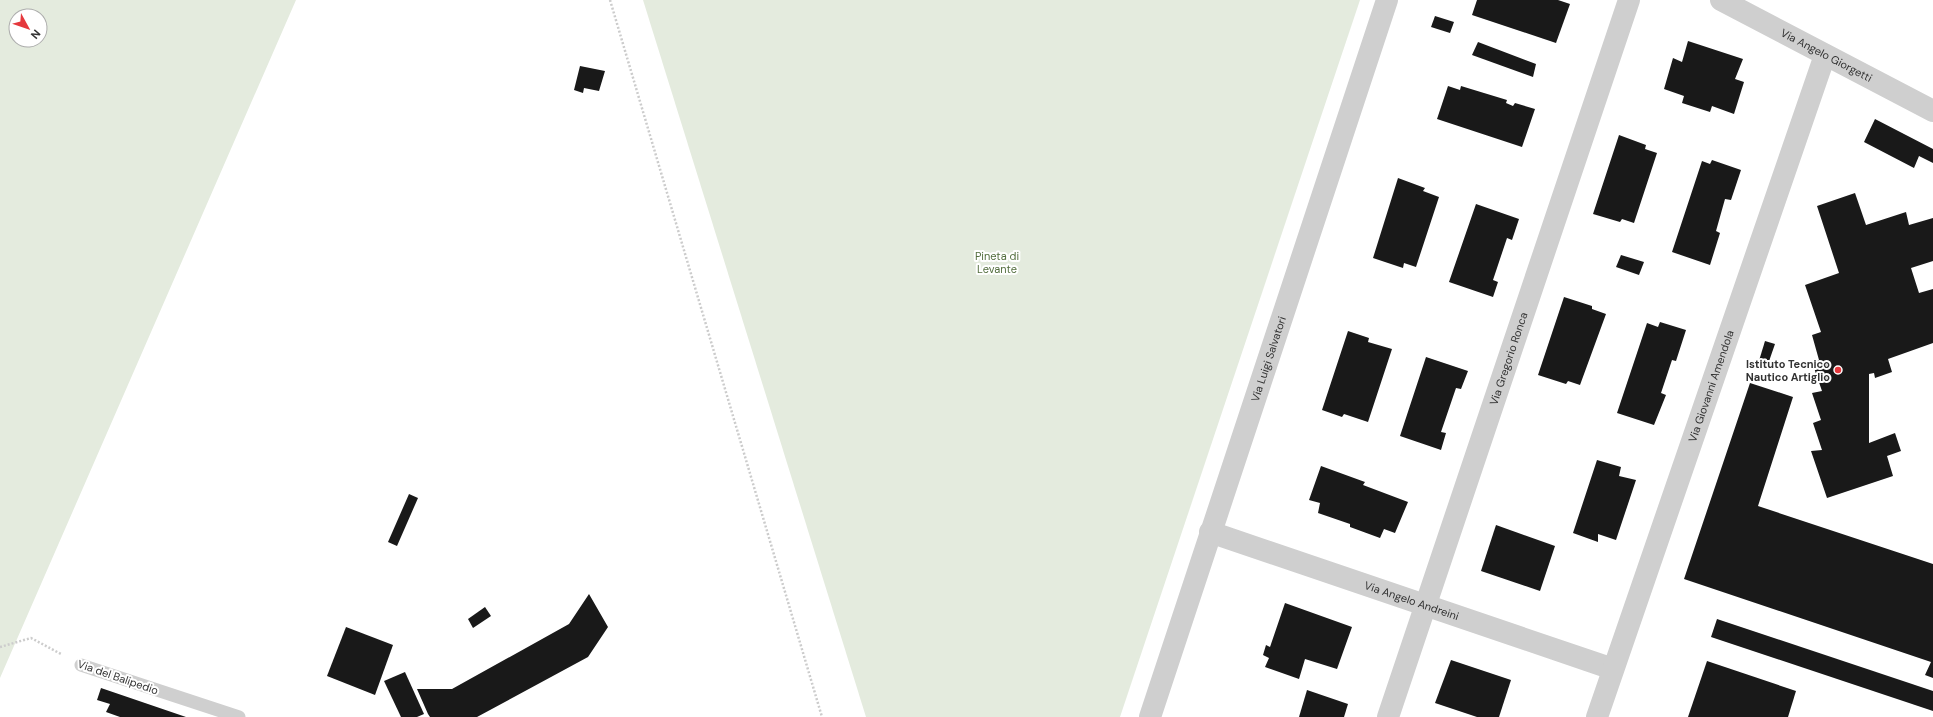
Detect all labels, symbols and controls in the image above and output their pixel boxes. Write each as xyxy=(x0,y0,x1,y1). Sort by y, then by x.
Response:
north arrow xyxy=(8,8,48,48)
street label: Via Angelo Giorgetti xyxy=(1778,25,1875,85)
text: N xyxy=(28,27,44,42)
park label: Pineta di Levante xyxy=(975,249,1019,276)
street label: Via Gregorio Ronca xyxy=(1486,310,1531,407)
street label: Via Luigi Salvatori xyxy=(1248,315,1289,404)
street label: Via Giovanni Amendola xyxy=(1685,328,1737,444)
place label: Istituto Tecnico Nautico Artiglio xyxy=(1746,357,1830,384)
marker: Istituto Tecnico Nautico Artiglio xyxy=(1833,365,1843,375)
street label: Via Angelo Andreini xyxy=(1363,578,1461,623)
street label: Via del Balipedio xyxy=(76,657,160,697)

